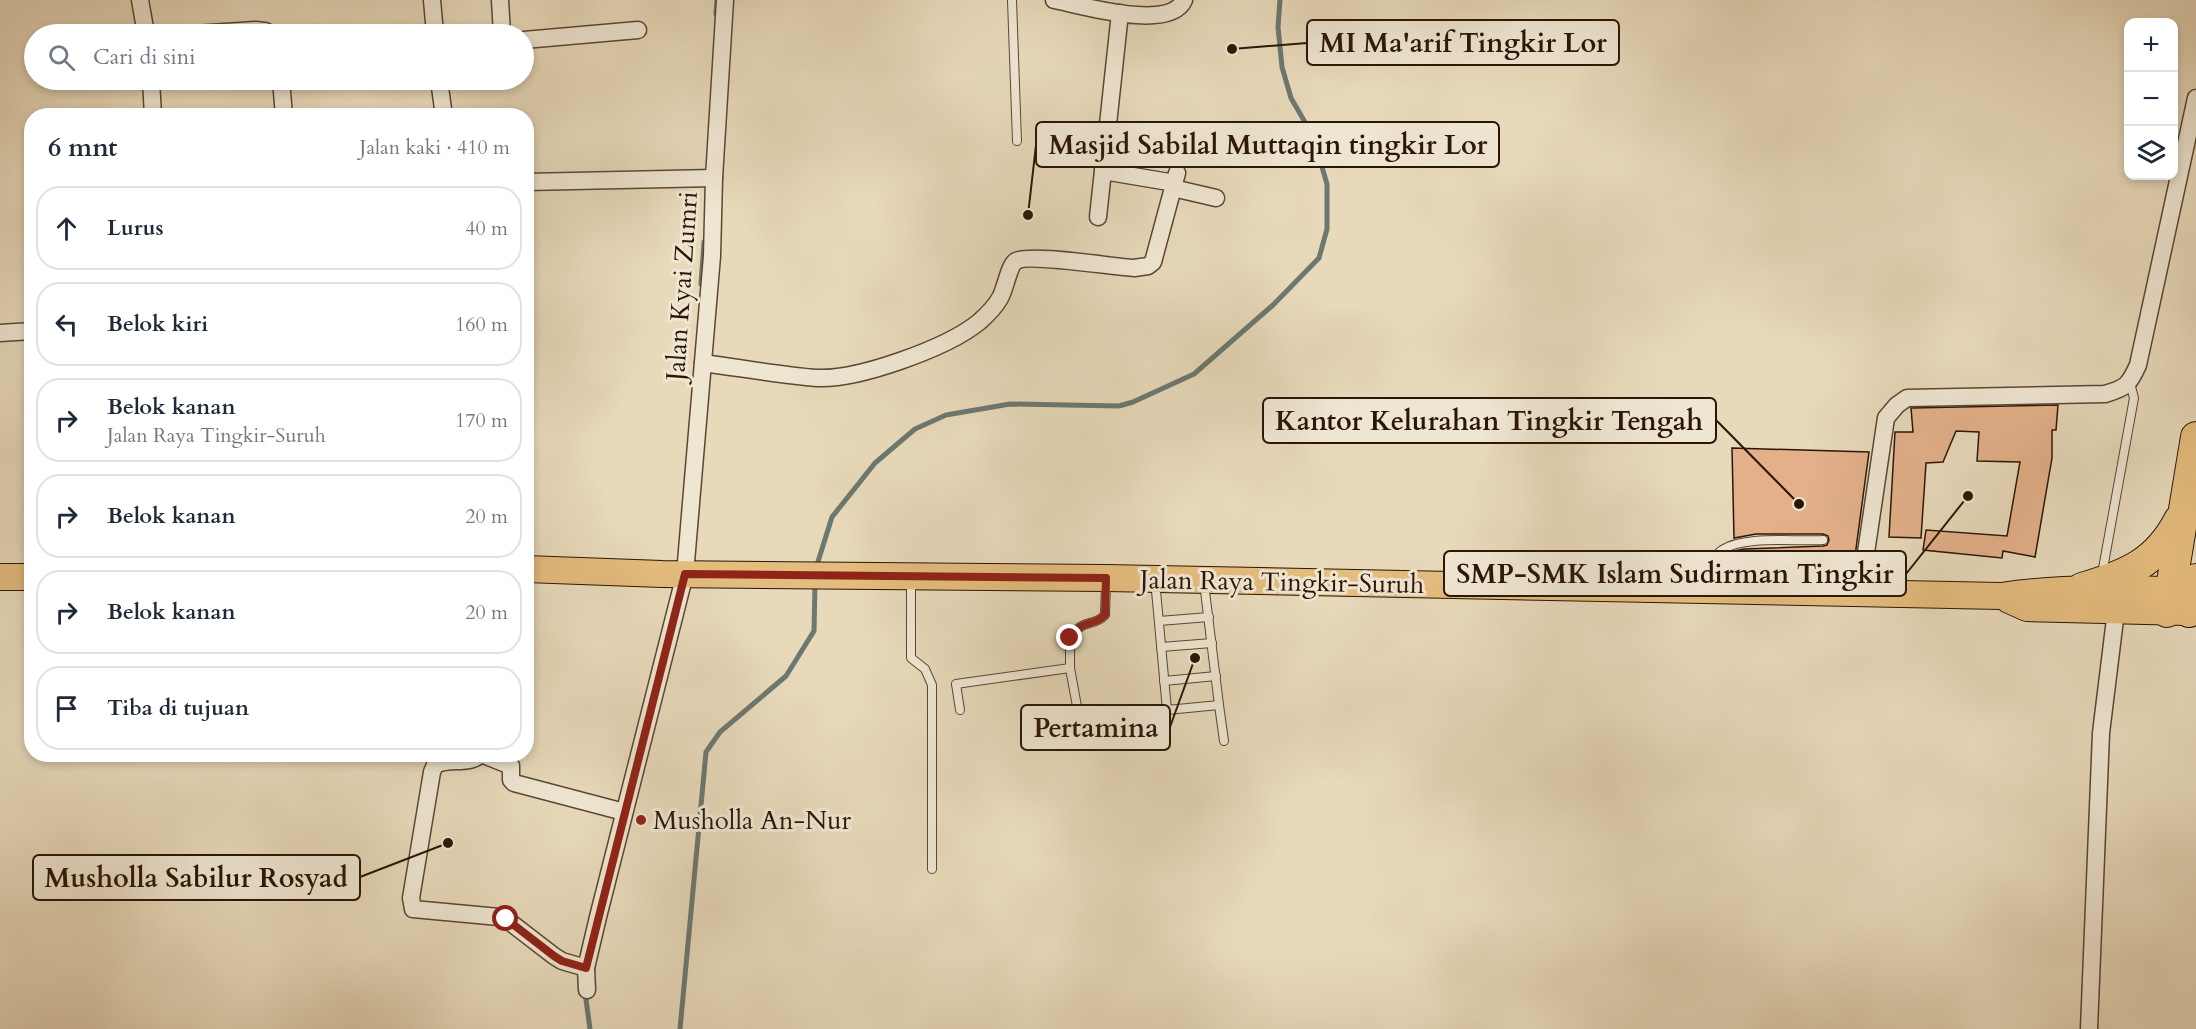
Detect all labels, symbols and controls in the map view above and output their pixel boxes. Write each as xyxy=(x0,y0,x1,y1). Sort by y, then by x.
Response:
map controls xyxy=(2124,18,2178,180)
button: + xyxy=(2124,18,2178,72)
callout: MI Ma'arif Tingkir Lor xyxy=(1307,20,1619,65)
search box xyxy=(24,24,534,90)
text: MI Ma'arif Tingkir Lor xyxy=(1319,25,1607,62)
icon: search xyxy=(45,41,78,74)
text: Cari di sini xyxy=(93,42,196,72)
button: − xyxy=(2124,72,2178,126)
callout: Masjid Sabilal Muttaqin tingkir Lor xyxy=(1036,122,1499,167)
button: layers xyxy=(2124,126,2178,180)
text: Masjid Sabilal Muttaqin tingkir Lor xyxy=(1049,127,1488,164)
text: 6 mnt xyxy=(48,130,117,165)
text: Jalan kaki · 410 m xyxy=(360,134,510,161)
street label: Jalan Kyai Zumri xyxy=(658,190,706,386)
icon: ahead xyxy=(50,212,83,245)
text: Lurus xyxy=(107,213,164,243)
text: 40 m xyxy=(465,215,508,242)
icon: left xyxy=(50,308,83,341)
text: Belok kiri xyxy=(107,309,208,339)
text: 160 m xyxy=(455,311,508,338)
text: Belok kanan xyxy=(107,392,236,422)
callout: Kantor Kelurahan Tingkir Tengah xyxy=(1263,398,1716,443)
text: Kantor Kelurahan Tingkir Tengah xyxy=(1275,403,1703,440)
icon: right xyxy=(50,404,83,437)
text: 170 m xyxy=(455,407,508,434)
text: Jalan Raya Tingkir-Suruh xyxy=(107,422,326,449)
icon: right xyxy=(50,500,83,533)
text: Belok kanan xyxy=(107,501,236,531)
text: 20 m xyxy=(465,503,508,530)
callout: SMP-SMK Islam Sudirman Tingkir xyxy=(1444,551,1906,596)
text: SMP-SMK Islam Sudirman Tingkir xyxy=(1456,556,1894,593)
street label: Jalan Raya Tingkir-Suruh xyxy=(1136,562,1424,602)
icon: right xyxy=(50,596,83,629)
text: Belok kanan xyxy=(107,597,236,627)
text: 20 m xyxy=(465,599,508,626)
route end xyxy=(1056,624,1082,650)
icon: arrive xyxy=(50,692,83,725)
text: Tiba di tujuan xyxy=(107,693,249,723)
callout: Pertamina xyxy=(1021,705,1170,750)
text: Pertamina xyxy=(1033,710,1159,747)
place label: Musholla An-Nur xyxy=(653,803,852,838)
marker: Musholla An-Nur xyxy=(634,813,648,827)
callout: Musholla Sabilur Rosyad xyxy=(33,855,360,900)
text: Musholla Sabilur Rosyad xyxy=(44,860,348,897)
route start xyxy=(492,905,518,931)

